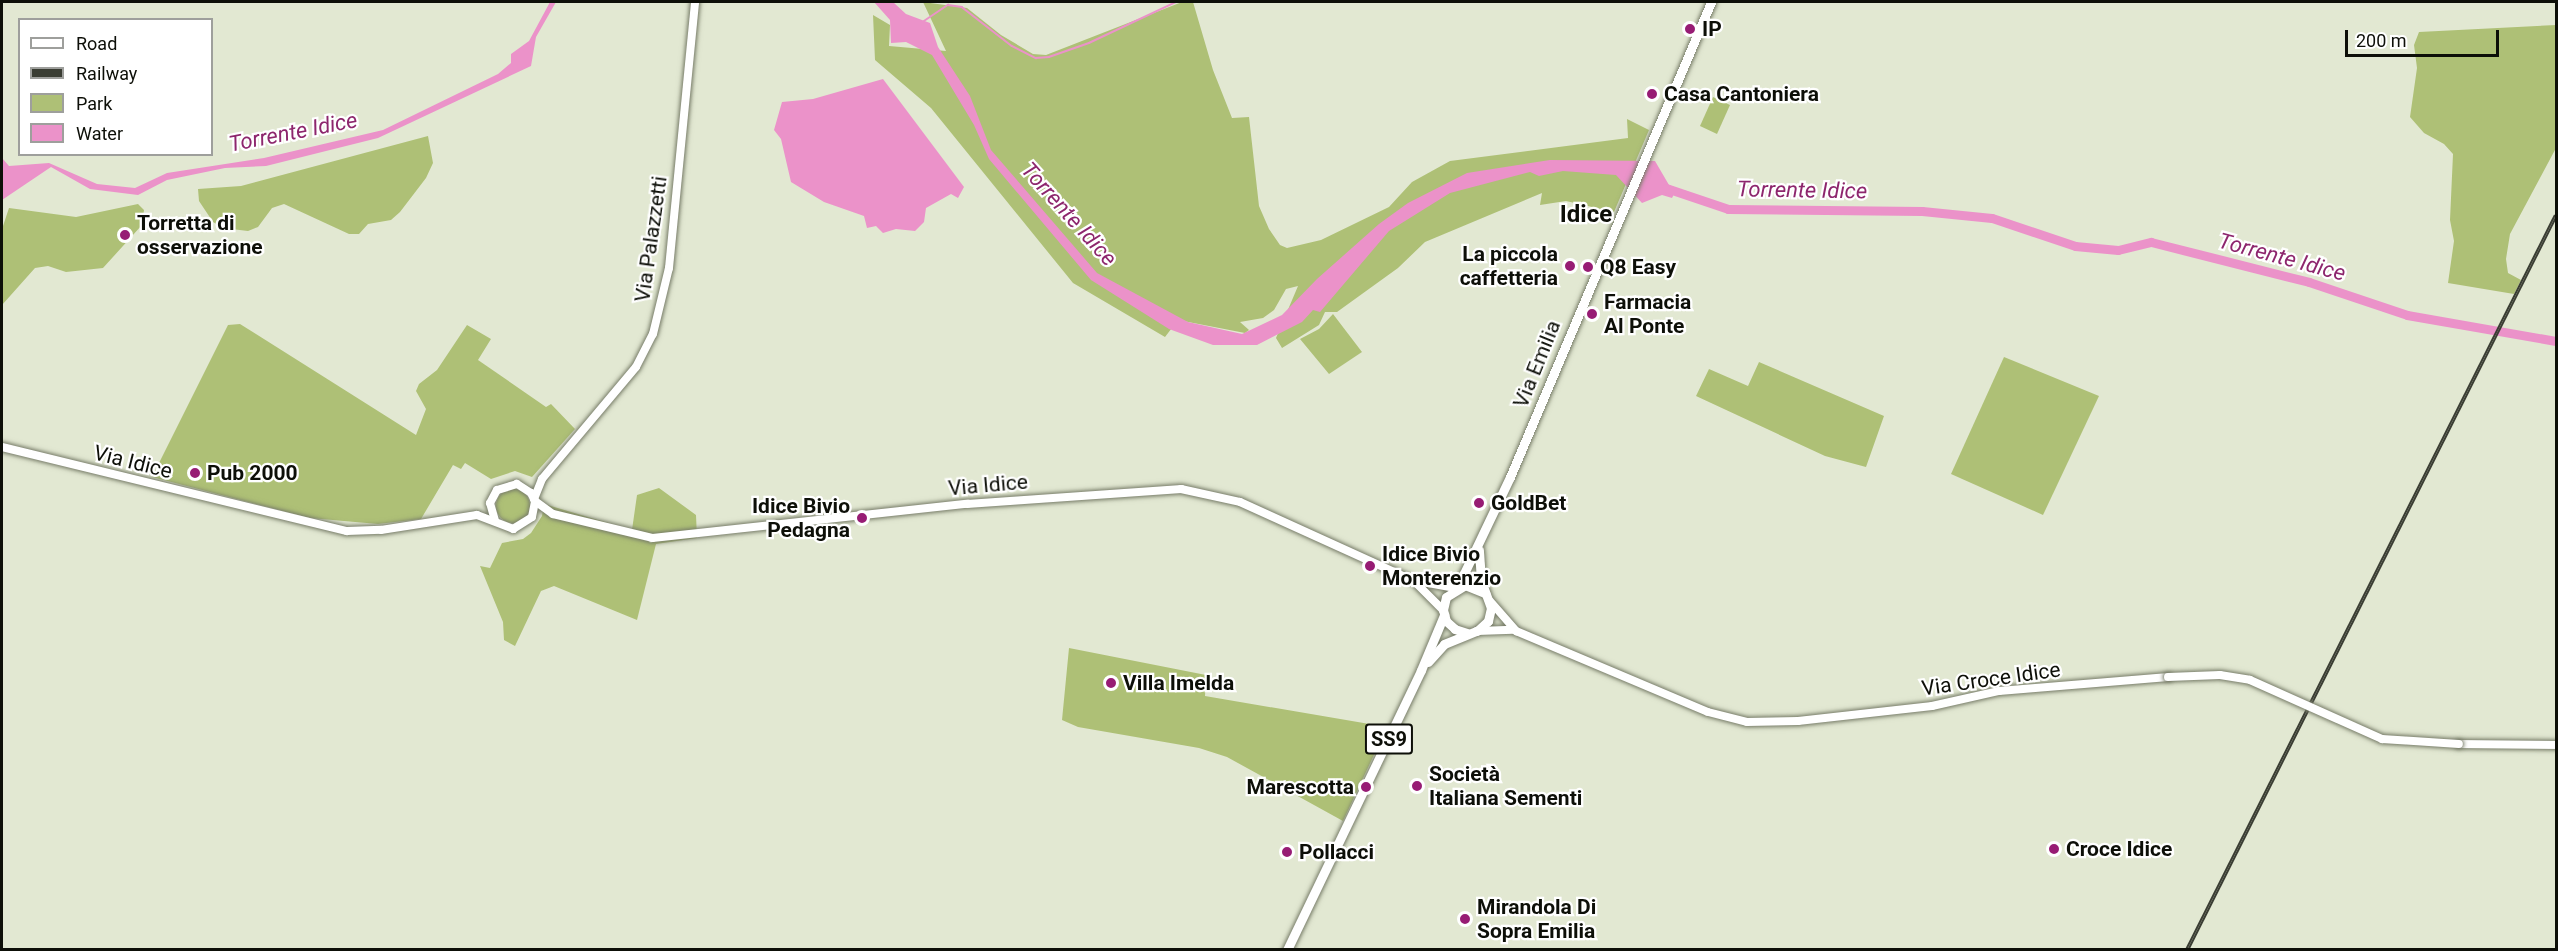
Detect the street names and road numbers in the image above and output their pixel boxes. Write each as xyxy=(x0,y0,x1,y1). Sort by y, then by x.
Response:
street label: Via Palazzetti xyxy=(630,174,672,304)
street label: Via Emilia xyxy=(1508,317,1566,411)
street label: Via Idice xyxy=(91,440,175,484)
street label: Via Idice xyxy=(947,469,1029,501)
street label: Via Croce Idice xyxy=(1920,657,2062,701)
road number: SS9 xyxy=(1364,722,1414,756)

